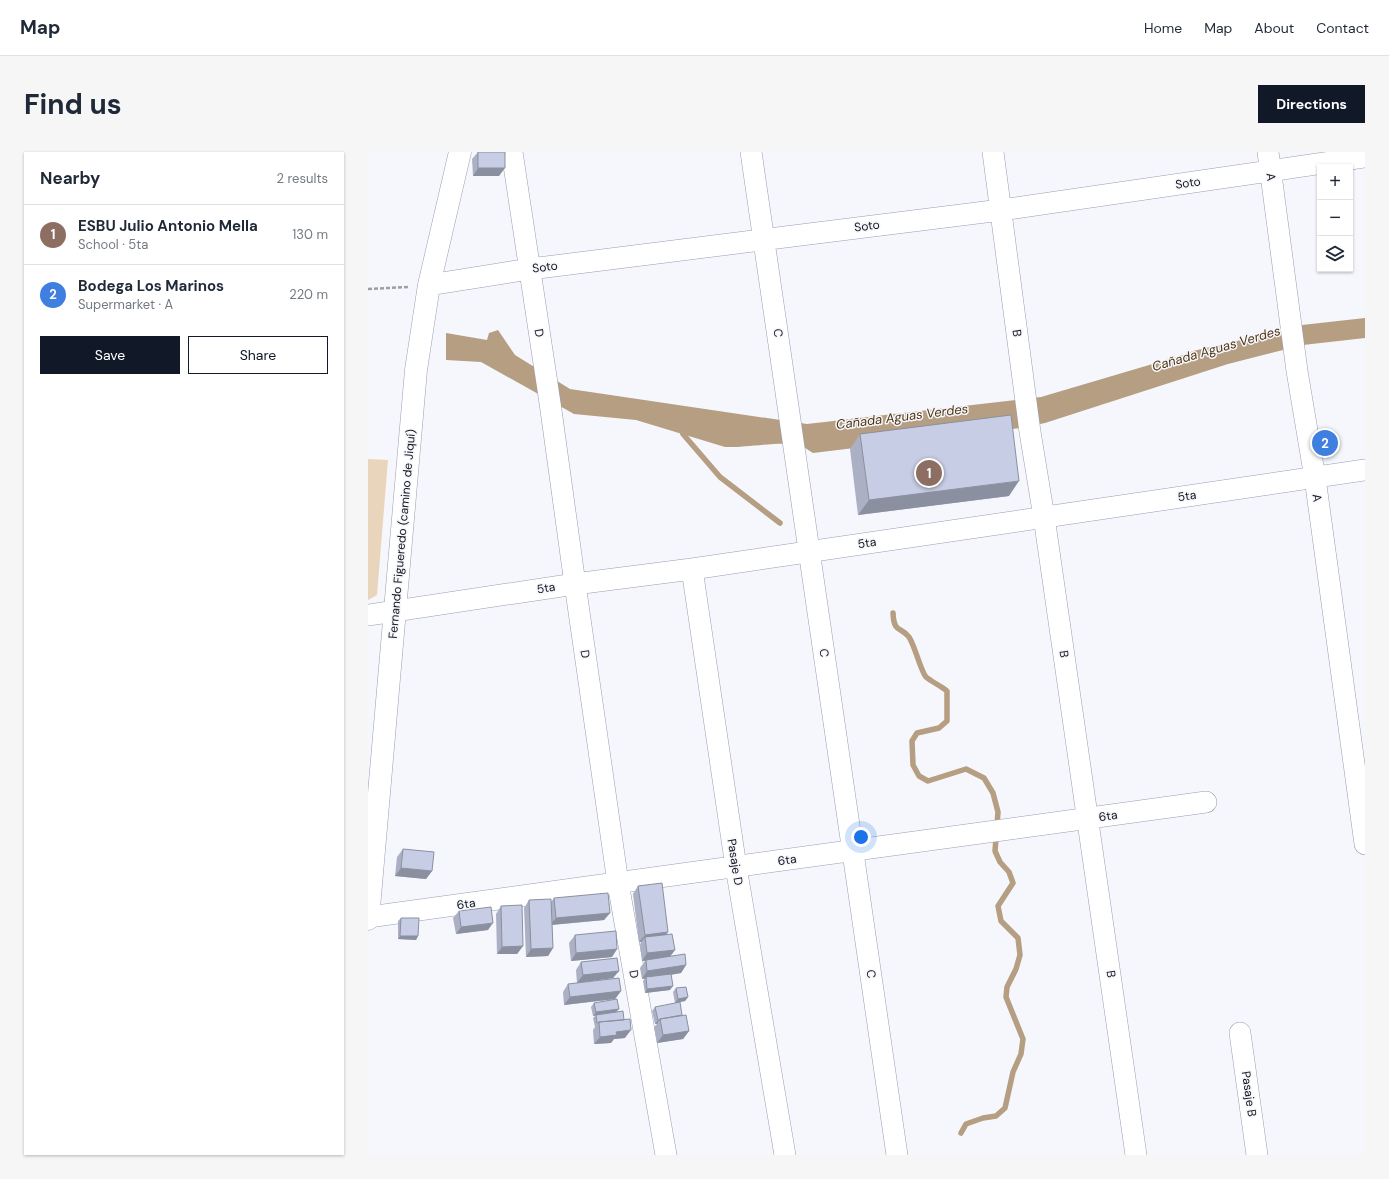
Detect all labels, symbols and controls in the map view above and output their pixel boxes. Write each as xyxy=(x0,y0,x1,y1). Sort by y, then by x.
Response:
text: Map xyxy=(20,15,60,40)
text: Home xyxy=(1144,19,1182,37)
text: Map xyxy=(1204,19,1232,37)
text: About xyxy=(1254,19,1294,37)
text: Contact xyxy=(1316,19,1369,37)
button: Directions xyxy=(1258,85,1365,123)
text: Find us xyxy=(24,86,122,123)
map controls xyxy=(1317,164,1353,272)
button: + xyxy=(1317,164,1353,200)
text: Nearby xyxy=(40,167,100,189)
text: 2 results xyxy=(277,170,328,187)
street label: A xyxy=(1263,172,1279,182)
street label: Soto xyxy=(1174,173,1202,193)
button: − xyxy=(1317,200,1353,236)
text: ESBU Julio Antonio Mella xyxy=(78,216,258,236)
street label: Soto xyxy=(853,217,881,235)
text: 1 xyxy=(51,226,55,243)
text: 130 m xyxy=(292,226,328,243)
text: School · 5ta xyxy=(78,236,148,253)
button: layers xyxy=(1317,236,1353,272)
street label: Soto xyxy=(531,258,559,276)
text: Bodega Los Marinos xyxy=(78,276,224,296)
text: 2 xyxy=(49,286,57,303)
text: 220 m xyxy=(289,286,328,303)
text: Supermarket · A xyxy=(78,296,173,313)
water label: Cañada Aguas Verdes xyxy=(1150,322,1282,375)
street label: D xyxy=(530,328,548,338)
street label: C xyxy=(769,328,787,339)
street label: B xyxy=(1009,328,1025,338)
button: Save xyxy=(40,336,180,374)
button: Share xyxy=(188,336,328,374)
water label: Cañada Aguas Verdes xyxy=(835,400,969,433)
pin: 2 xyxy=(1312,428,1338,458)
street label: Fernando Figueredo (camino de Jiquí) xyxy=(385,429,419,639)
pin: 1 xyxy=(916,458,942,488)
street label: 5ta xyxy=(1177,487,1197,505)
street label: A xyxy=(1309,493,1325,503)
street label: 5ta xyxy=(857,534,877,552)
street label: 5ta xyxy=(536,579,556,597)
street label: C xyxy=(815,648,833,659)
street label: D xyxy=(577,649,593,659)
street label: B xyxy=(1056,649,1072,659)
street label: 6ta xyxy=(1098,807,1118,825)
your location xyxy=(851,827,871,847)
street label: Pasaje D xyxy=(723,838,747,886)
street label: 6ta xyxy=(777,851,797,869)
street label: 6ta xyxy=(456,895,476,913)
street label: D xyxy=(625,969,643,979)
street label: C xyxy=(862,969,880,980)
street label: B xyxy=(1103,969,1119,979)
street label: Pasaje B xyxy=(1238,1070,1260,1118)

